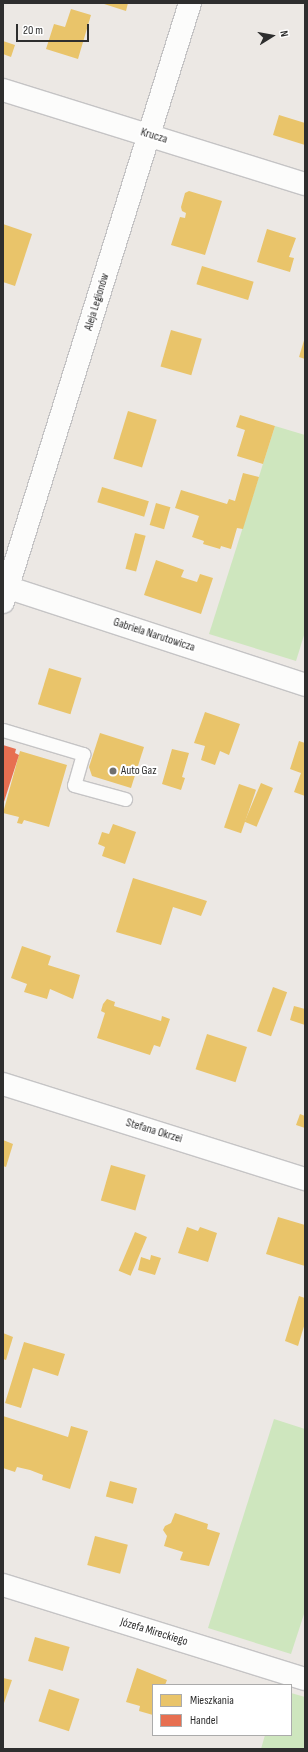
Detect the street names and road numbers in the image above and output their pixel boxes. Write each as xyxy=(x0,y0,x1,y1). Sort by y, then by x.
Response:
street label: Krucza xyxy=(139,125,169,147)
street label: Aleja Legionów xyxy=(81,272,113,332)
street label: Gabriela Narutowicza xyxy=(111,615,197,655)
street label: Stefana Okrzei xyxy=(124,1116,184,1146)
street label: Józefa Mireckiego xyxy=(119,1615,189,1649)

